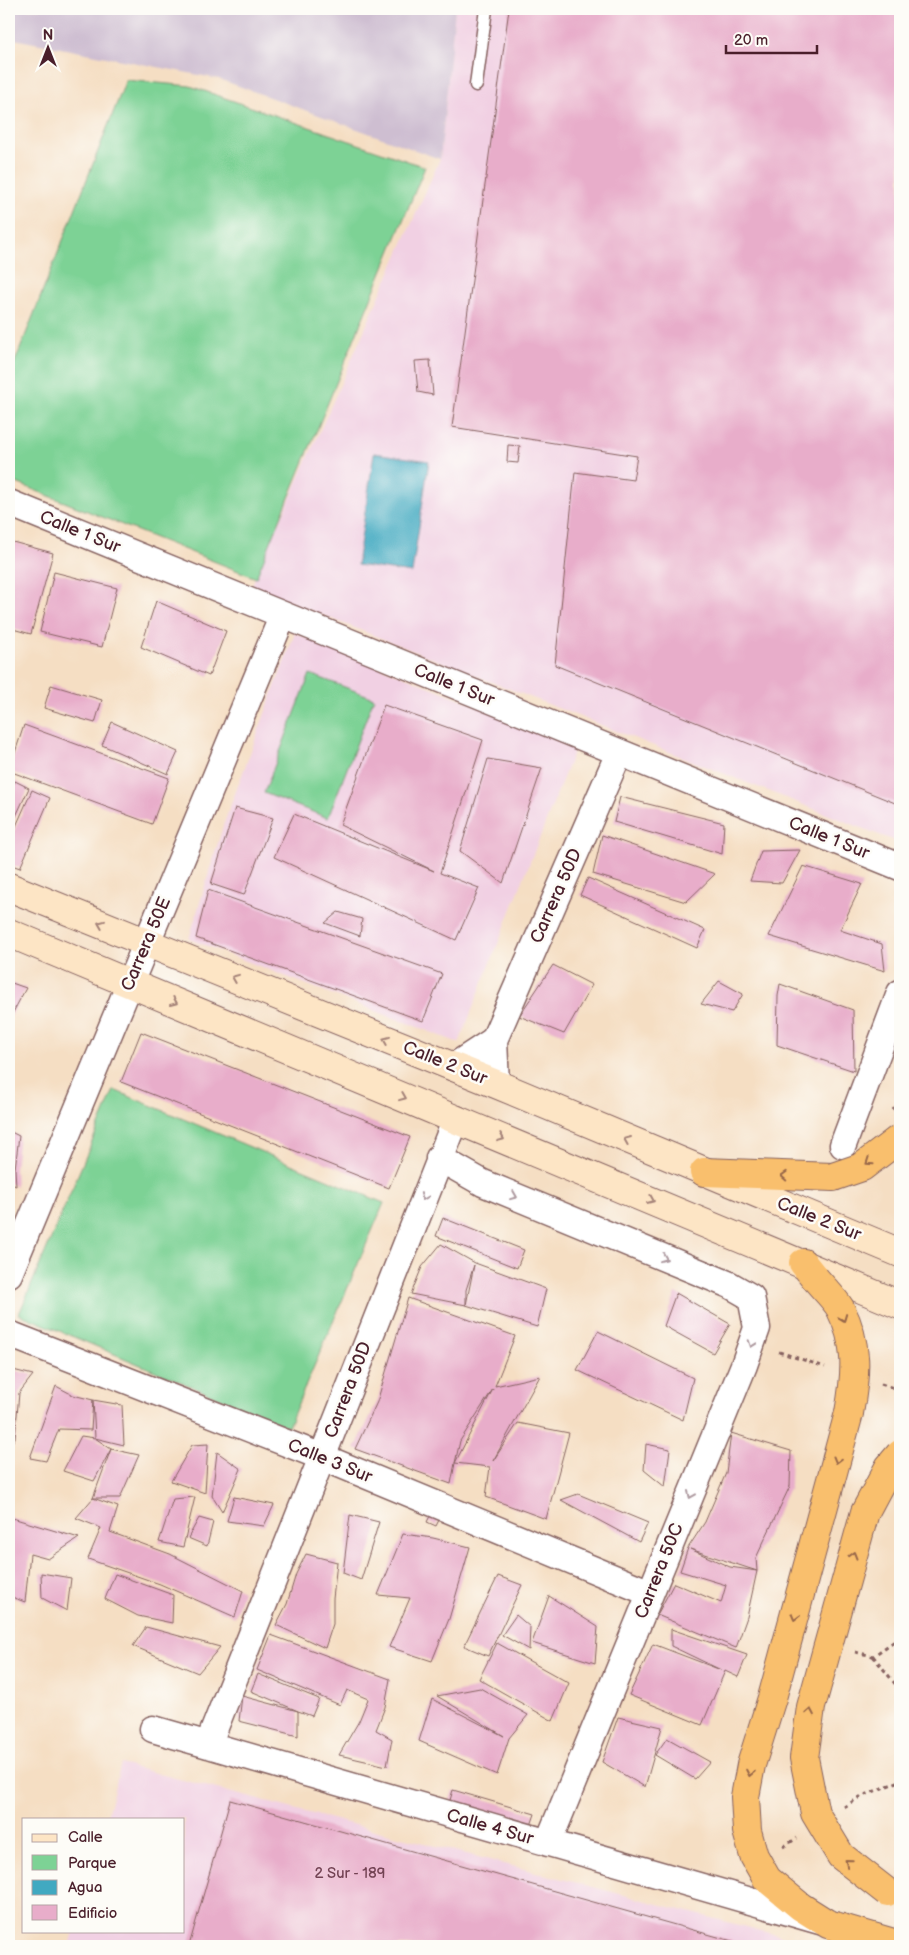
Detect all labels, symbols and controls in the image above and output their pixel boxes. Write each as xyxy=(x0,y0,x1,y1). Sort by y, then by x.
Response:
north arrow xyxy=(22,22,72,72)
scale bar xyxy=(726,22,818,54)
text: N xyxy=(43,27,53,44)
text: 20 m xyxy=(734,31,768,50)
street label: Calle 1 Sur xyxy=(37,506,124,558)
street label: Calle 1 Sur xyxy=(411,659,498,711)
street label: Calle 1 Sur xyxy=(786,812,873,864)
street label: Carrera 50D xyxy=(526,845,586,947)
street label: Carrera 50E xyxy=(117,894,175,994)
one-way arrow xyxy=(97,920,106,931)
one-way arrow xyxy=(231,974,240,985)
one-way arrow xyxy=(169,996,178,1006)
one-way arrow xyxy=(382,1035,391,1046)
street label: Calle 2 Sur xyxy=(400,1037,491,1090)
one-way arrow xyxy=(398,1091,407,1102)
one-way arrow xyxy=(496,1131,505,1142)
one-way arrow xyxy=(623,1135,632,1146)
one-way arrow xyxy=(865,1156,874,1166)
one-way arrow xyxy=(780,1171,788,1182)
one-way arrow xyxy=(509,1190,518,1200)
one-way arrow xyxy=(420,1192,430,1200)
street label: Calle 2 Sur xyxy=(774,1193,865,1246)
one-way arrow xyxy=(646,1194,655,1204)
one-way arrow xyxy=(659,1252,668,1262)
one-way arrow xyxy=(837,1313,847,1322)
street label: Carrera 50D xyxy=(320,1339,376,1441)
one-way arrow xyxy=(747,1339,757,1348)
street label: Calle 3 Sur xyxy=(285,1435,376,1488)
one-way arrow xyxy=(832,1456,843,1465)
one-way arrow xyxy=(686,1490,697,1499)
street label: Carrera 50C xyxy=(630,1520,688,1622)
one-way arrow xyxy=(847,1551,858,1560)
one-way arrow xyxy=(790,1613,800,1621)
one-way arrow xyxy=(805,1708,815,1716)
one-way arrow xyxy=(745,1769,755,1778)
street label: Calle 4 Sur xyxy=(444,1805,536,1850)
legend xyxy=(22,1818,185,1932)
text: Calle xyxy=(68,1828,103,1847)
text: Parque xyxy=(68,1854,117,1873)
one-way arrow xyxy=(845,1858,854,1867)
house number: 2 Sur - 189 xyxy=(314,1864,386,1883)
text: Agua xyxy=(68,1878,102,1897)
text: Edificio xyxy=(68,1904,117,1923)

